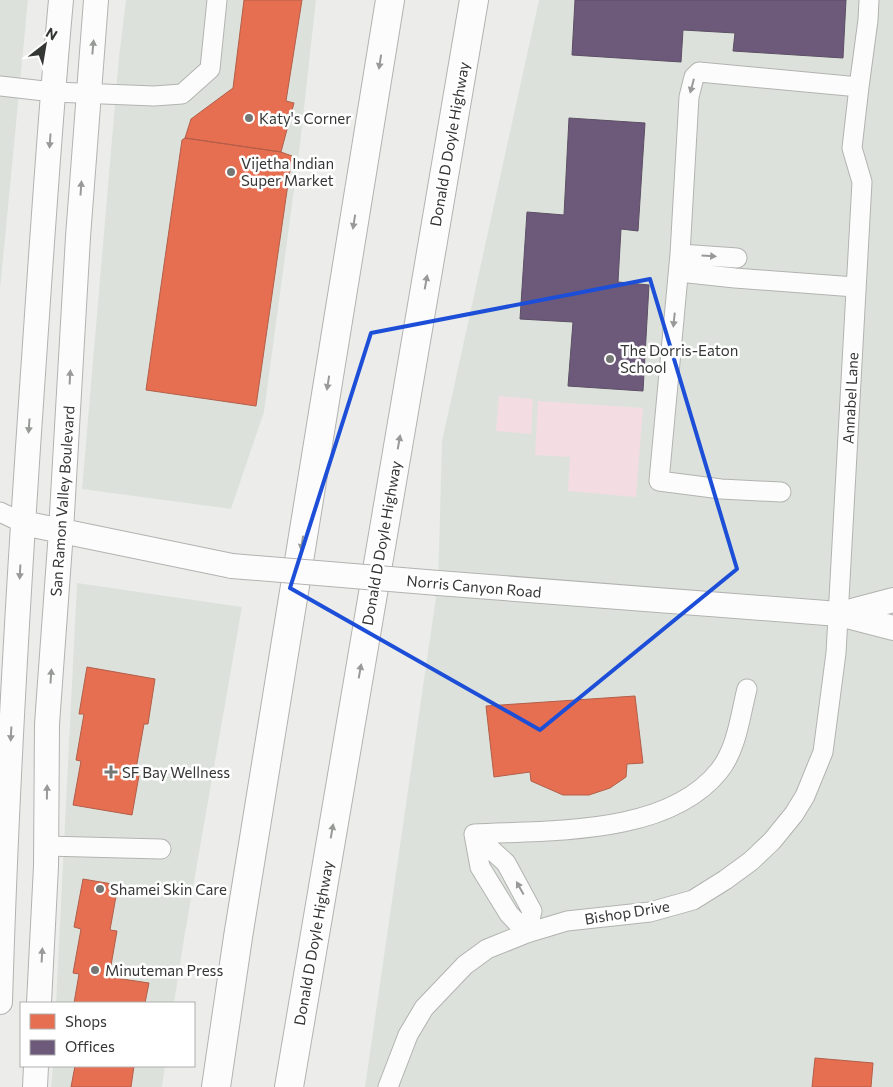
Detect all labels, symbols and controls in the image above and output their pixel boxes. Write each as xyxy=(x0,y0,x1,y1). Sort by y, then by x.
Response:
north arrow xyxy=(20,20,70,70)
text: N xyxy=(43,23,61,43)
one-way arrow xyxy=(89,39,97,55)
one-way arrow xyxy=(376,54,384,70)
street label: Donald D Doyle Highway xyxy=(426,60,472,228)
one-way arrow xyxy=(688,78,696,93)
place label: Katy's Corner xyxy=(259,109,351,127)
marker: Katy's Corner xyxy=(243,112,255,124)
one-way arrow xyxy=(45,133,53,149)
place label: Vijetha Indian Super Market xyxy=(241,154,334,189)
marker: Vijetha Indian Super Market xyxy=(225,166,237,178)
one-way arrow xyxy=(78,180,86,196)
one-way arrow xyxy=(350,215,358,231)
one-way arrow xyxy=(701,252,717,260)
one-way arrow xyxy=(422,273,430,289)
one-way arrow xyxy=(670,313,678,329)
place label: The Dorris-Eaton School xyxy=(620,341,738,376)
street label: Annabel Lane xyxy=(839,352,861,444)
marker: The Dorris-Eaton School xyxy=(604,353,616,365)
one-way arrow xyxy=(66,369,74,385)
one-way arrow xyxy=(324,375,332,391)
street label: San Ramon Valley Boulevard xyxy=(46,405,78,597)
one-way arrow xyxy=(25,418,33,434)
one-way arrow xyxy=(395,433,403,449)
street label: Donald D Doyle Highway xyxy=(358,459,404,627)
one-way arrow xyxy=(298,535,306,551)
one-way arrow xyxy=(16,564,24,580)
street label: Norris Canyon Road xyxy=(406,571,542,601)
one-way arrow xyxy=(356,663,364,679)
one-way arrow xyxy=(47,667,55,683)
one-way arrow xyxy=(7,726,15,742)
place label: SF Bay Wellness xyxy=(122,763,230,781)
marker: SF Bay Wellness xyxy=(104,765,118,779)
one-way arrow xyxy=(43,784,51,800)
one-way arrow xyxy=(329,823,337,839)
street label: Donald D Doyle Highway xyxy=(290,859,336,1027)
place label: Shamei Skin Care xyxy=(110,880,227,898)
one-way arrow xyxy=(515,881,524,894)
marker: Shamei Skin Care xyxy=(94,883,106,895)
street label: Bishop Drive xyxy=(583,896,671,928)
one-way arrow xyxy=(38,946,46,962)
place label: Minuteman Press xyxy=(105,961,223,979)
marker: Minuteman Press xyxy=(89,964,101,976)
legend xyxy=(20,1002,195,1067)
text: Shops xyxy=(65,1012,107,1030)
text: Offices xyxy=(65,1037,115,1055)

